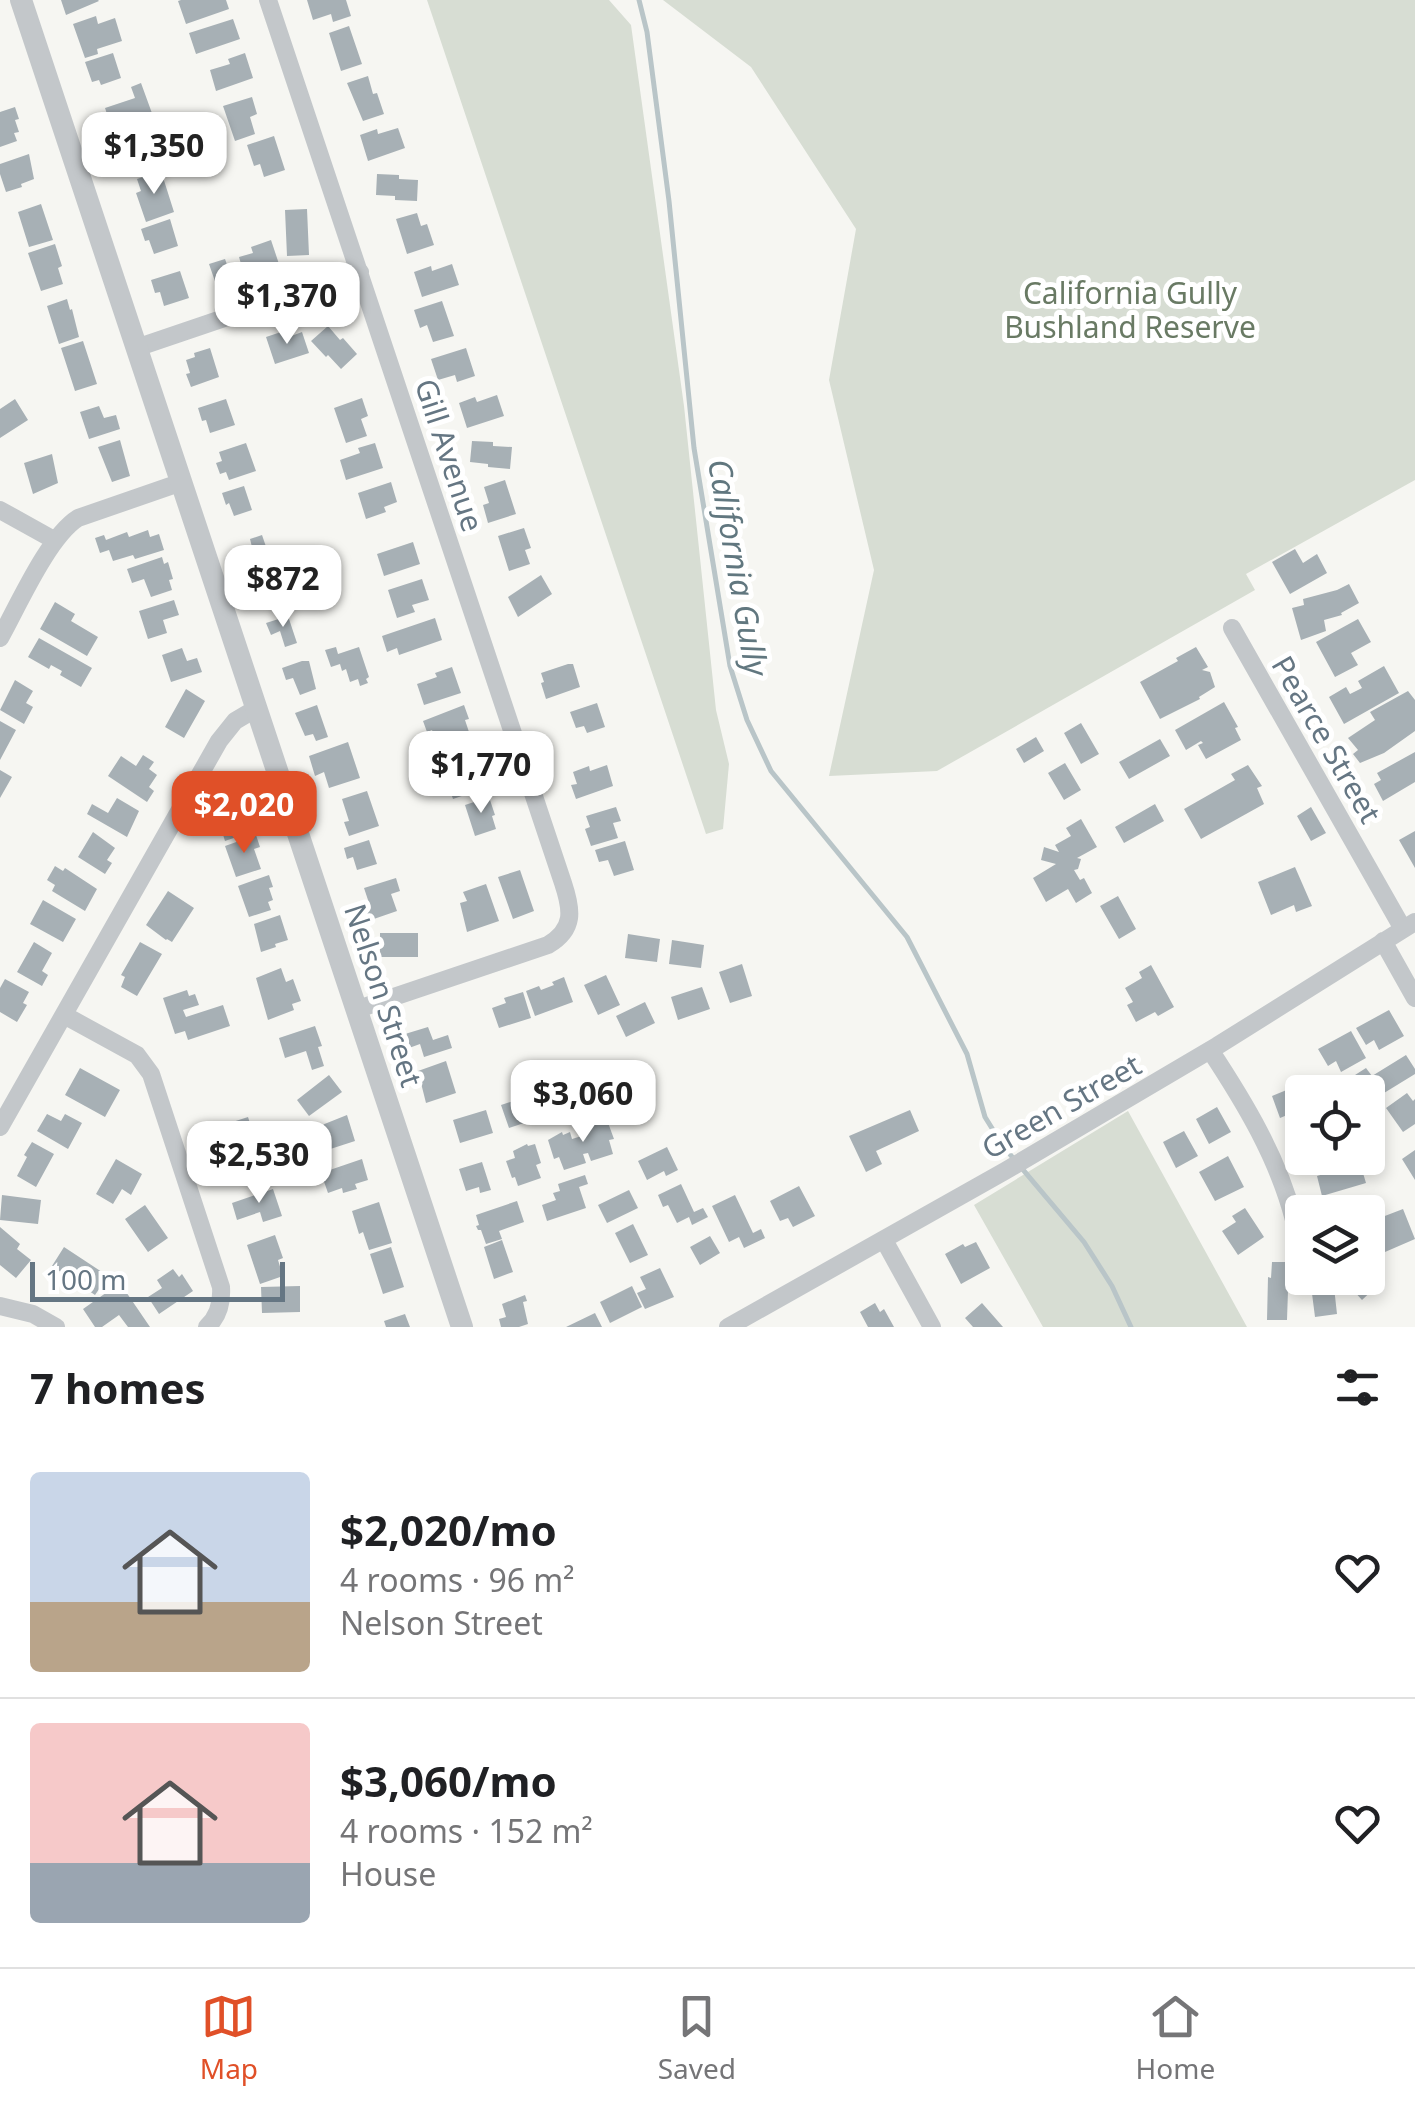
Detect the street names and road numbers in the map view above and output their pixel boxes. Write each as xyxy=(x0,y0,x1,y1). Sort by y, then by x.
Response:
street label: Gill Avenue xyxy=(406,373,494,537)
street label: Pearce Street xyxy=(1263,648,1391,830)
street label: Nelson Street xyxy=(335,898,433,1092)
street label: Green Street xyxy=(974,1044,1148,1168)

